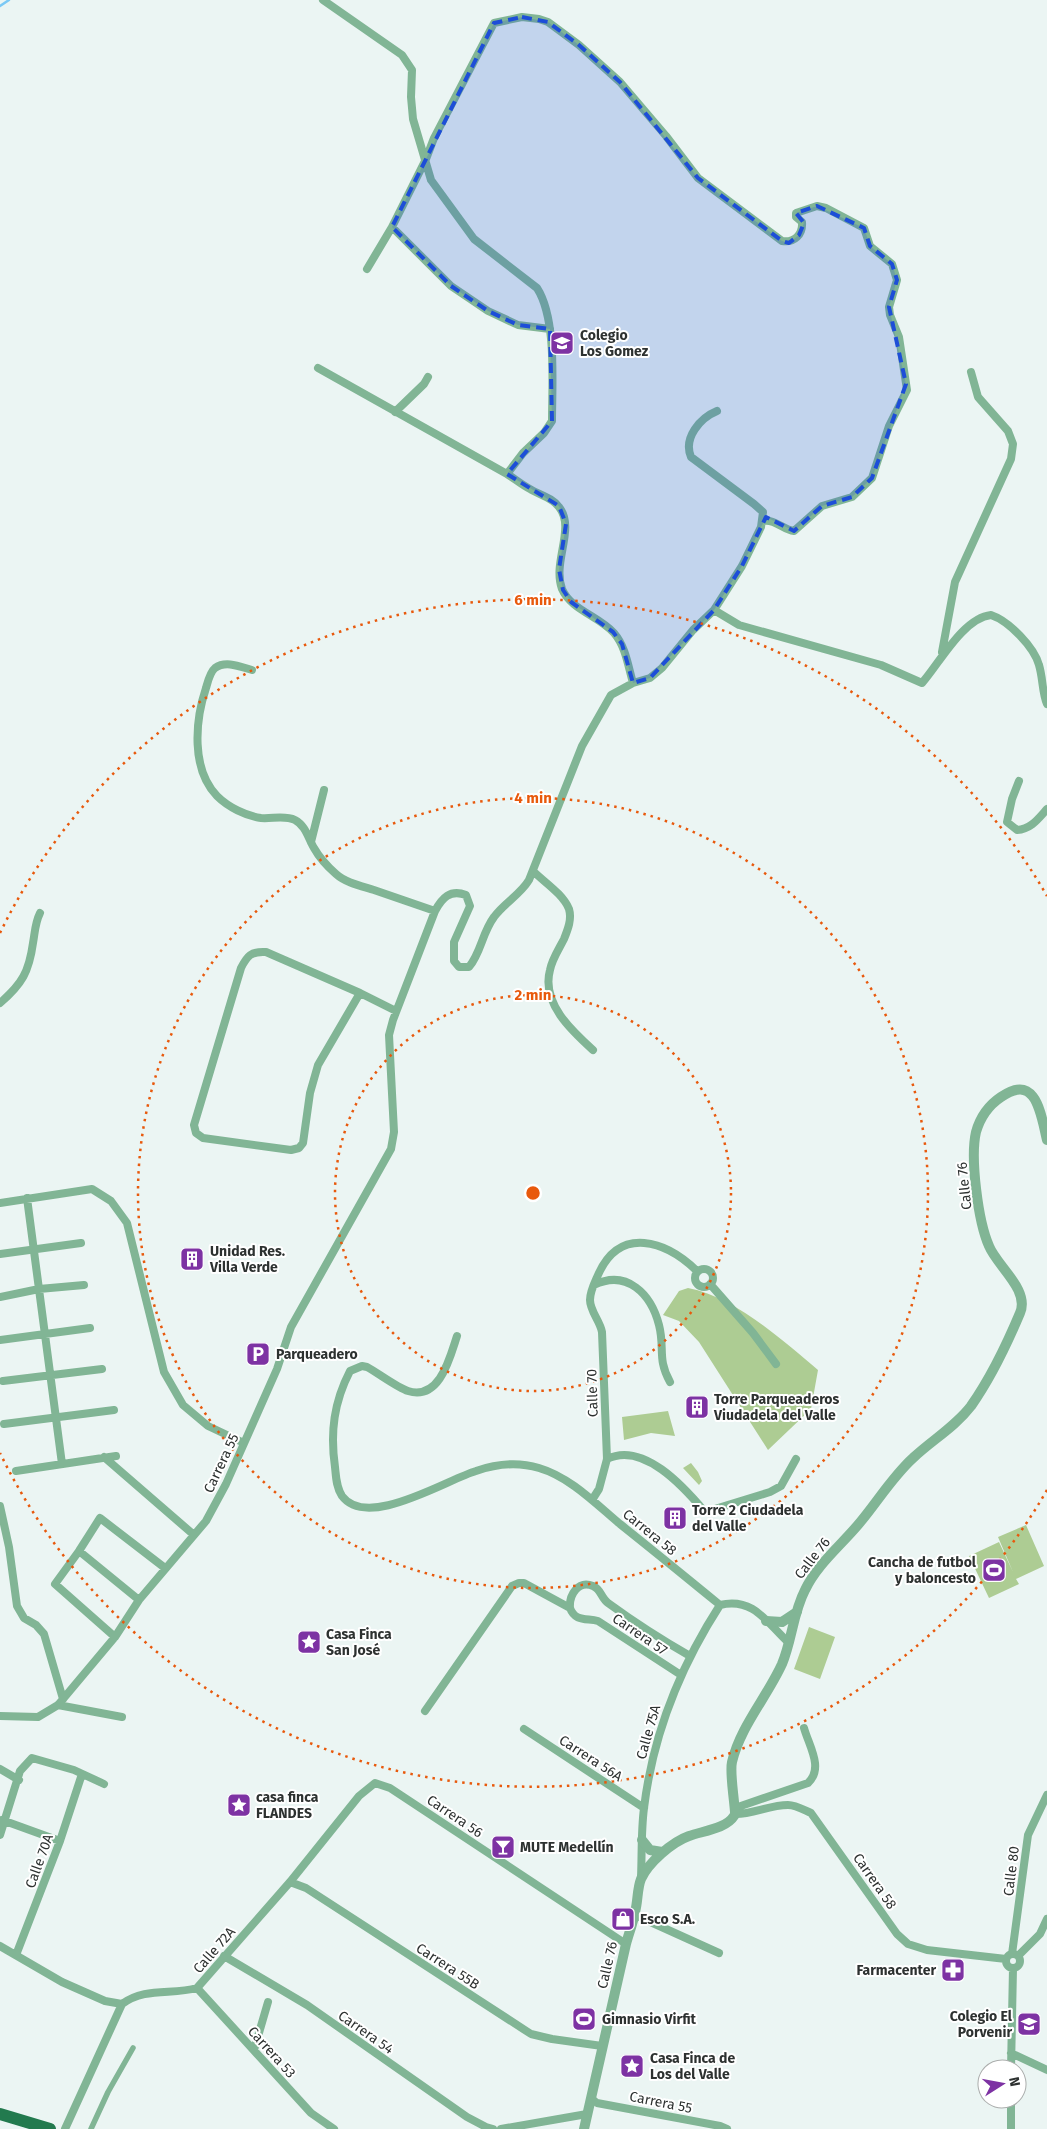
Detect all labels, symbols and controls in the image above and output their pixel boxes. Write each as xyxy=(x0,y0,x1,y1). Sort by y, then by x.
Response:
place label: Colegio Los Gomez xyxy=(580,327,649,360)
school or university icon: Colegio Los Gomez xyxy=(549,330,575,356)
text: 6 min xyxy=(514,591,552,609)
text: 4 min xyxy=(514,789,552,807)
text: 2 min xyxy=(515,986,551,1004)
street label: Calle 76 xyxy=(954,1161,975,1211)
centre of rings xyxy=(524,1184,542,1202)
place label: Unidad Res. Villa Verde xyxy=(209,1243,285,1276)
building icon: Unidad Res. Villa Verde xyxy=(179,1246,205,1272)
parking icon: Parqueadero xyxy=(245,1341,271,1367)
place label: Parqueadero xyxy=(276,1346,358,1363)
street label: Calle 70 xyxy=(583,1368,602,1418)
place label: Torre Parqueaderos Viudadela del Valle xyxy=(713,1391,840,1424)
building icon: Torre Parqueaderos Viudadela del Valle xyxy=(684,1394,710,1420)
street label: Carrera 55 xyxy=(200,1431,243,1496)
place label: Torre 2 Ciudadela del Valle xyxy=(692,1502,804,1535)
building icon: Torre 2 Ciudadela del Valle xyxy=(662,1505,688,1531)
street label: Carrera 58 xyxy=(619,1506,680,1559)
street label: Calle 76 xyxy=(791,1534,834,1582)
place label: Cancha de futbol y baloncesto xyxy=(868,1554,977,1587)
sports icon: Cancha de futbol y baloncesto xyxy=(981,1557,1007,1583)
street label: Carrera 57 xyxy=(609,1610,670,1659)
place label: Casa Finca San José xyxy=(326,1626,392,1659)
place icon: Casa Finca San José xyxy=(296,1629,322,1655)
street label: Calle 75A xyxy=(633,1703,664,1761)
street label: Carrera 56A xyxy=(556,1732,626,1785)
place label: casa finca FLANDES xyxy=(256,1789,319,1822)
street label: Carrera 56 xyxy=(423,1791,486,1841)
place icon: casa finca FLANDES xyxy=(226,1792,252,1818)
street label: Calle 70A xyxy=(22,1832,57,1891)
bar icon: MUTE Medellín xyxy=(490,1834,516,1860)
place label: MUTE Medellín xyxy=(520,1839,614,1856)
street label: Calle 80 xyxy=(1000,1845,1023,1897)
street label: Carrera 58 xyxy=(849,1850,900,1913)
shop icon: Esco S.A. xyxy=(610,1906,636,1932)
place label: Esco S.A. xyxy=(640,1911,695,1928)
street label: Calle 72A xyxy=(190,1924,239,1977)
street label: Carrera 55B xyxy=(413,1940,483,1993)
street label: Calle 76 xyxy=(594,1940,621,1990)
pharmacy icon: Farmacenter xyxy=(940,1957,966,1983)
place label: Farmacenter xyxy=(857,1962,936,1979)
sports icon: Gimnasio Virfit xyxy=(571,2006,597,2032)
street label: Carrera 54 xyxy=(335,2007,397,2058)
place label: Colegio El Porvenir xyxy=(950,2008,1013,2041)
place label: Gimnasio Virfit xyxy=(602,2011,697,2028)
school or university icon: Colegio El Porvenir xyxy=(1016,2011,1042,2037)
street label: Carrera 53 xyxy=(244,2023,299,2082)
place label: Casa Finca de Los del Valle xyxy=(650,2050,735,2083)
place icon: Casa Finca de Los del Valle xyxy=(619,2053,645,2079)
north arrow xyxy=(977,2059,1027,2109)
text: N xyxy=(1005,2075,1024,2088)
street label: Carrera 55 xyxy=(628,2088,694,2117)

